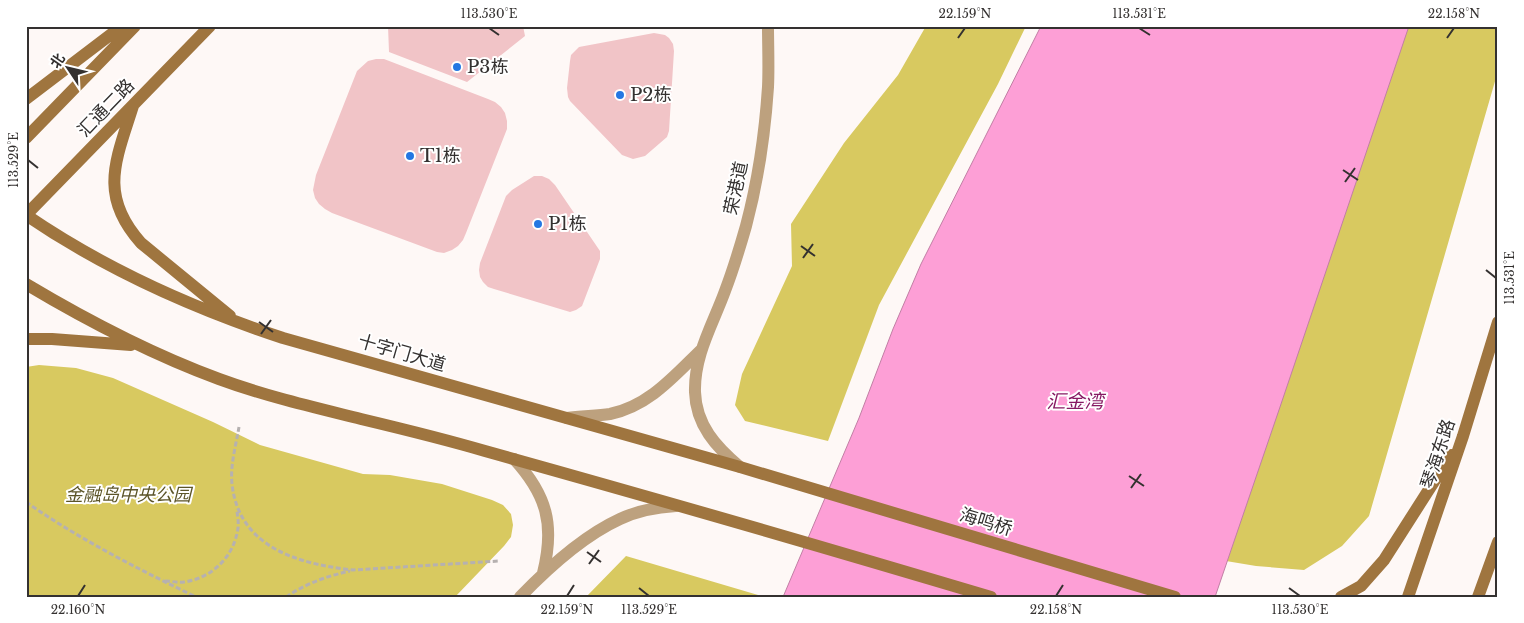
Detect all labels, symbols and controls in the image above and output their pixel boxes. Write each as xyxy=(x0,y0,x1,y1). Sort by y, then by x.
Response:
text: 113.530°E xyxy=(461,6,518,21)
text: 22.159°N xyxy=(939,6,992,21)
text: 113.531°E xyxy=(1112,6,1166,21)
text: 22.158°N xyxy=(1428,6,1480,21)
north arrow xyxy=(42,42,92,92)
text: 北 xyxy=(46,50,69,71)
place label: P3栋 xyxy=(467,56,508,78)
marker: P3栋 xyxy=(451,61,463,73)
street label: 汇通二路 xyxy=(73,74,139,142)
place label: P2栋 xyxy=(630,84,671,106)
marker: P2栋 xyxy=(614,89,626,101)
text: 113.529°E xyxy=(6,132,21,188)
place label: T1栋 xyxy=(420,145,460,167)
marker: T1栋 xyxy=(404,150,416,162)
street label: 荣港道 xyxy=(720,159,752,217)
place label: P1栋 xyxy=(548,213,586,235)
marker: P1栋 xyxy=(532,218,544,230)
text: 113.531°E xyxy=(1502,251,1517,305)
street label: 十字门大道 xyxy=(356,330,448,376)
water label: 汇金湾 xyxy=(1046,390,1106,413)
street label: 琴海东路 xyxy=(1416,416,1460,492)
park label: 金融岛中央公园 xyxy=(65,484,194,506)
street label: 海鸣桥 xyxy=(957,504,1015,540)
text: 22.160°N xyxy=(51,602,105,617)
text: 22.159°N xyxy=(541,602,594,617)
text: 113.529°E xyxy=(621,602,677,617)
text: 22.158°N xyxy=(1030,602,1082,617)
text: 113.530°E xyxy=(1272,602,1329,617)

